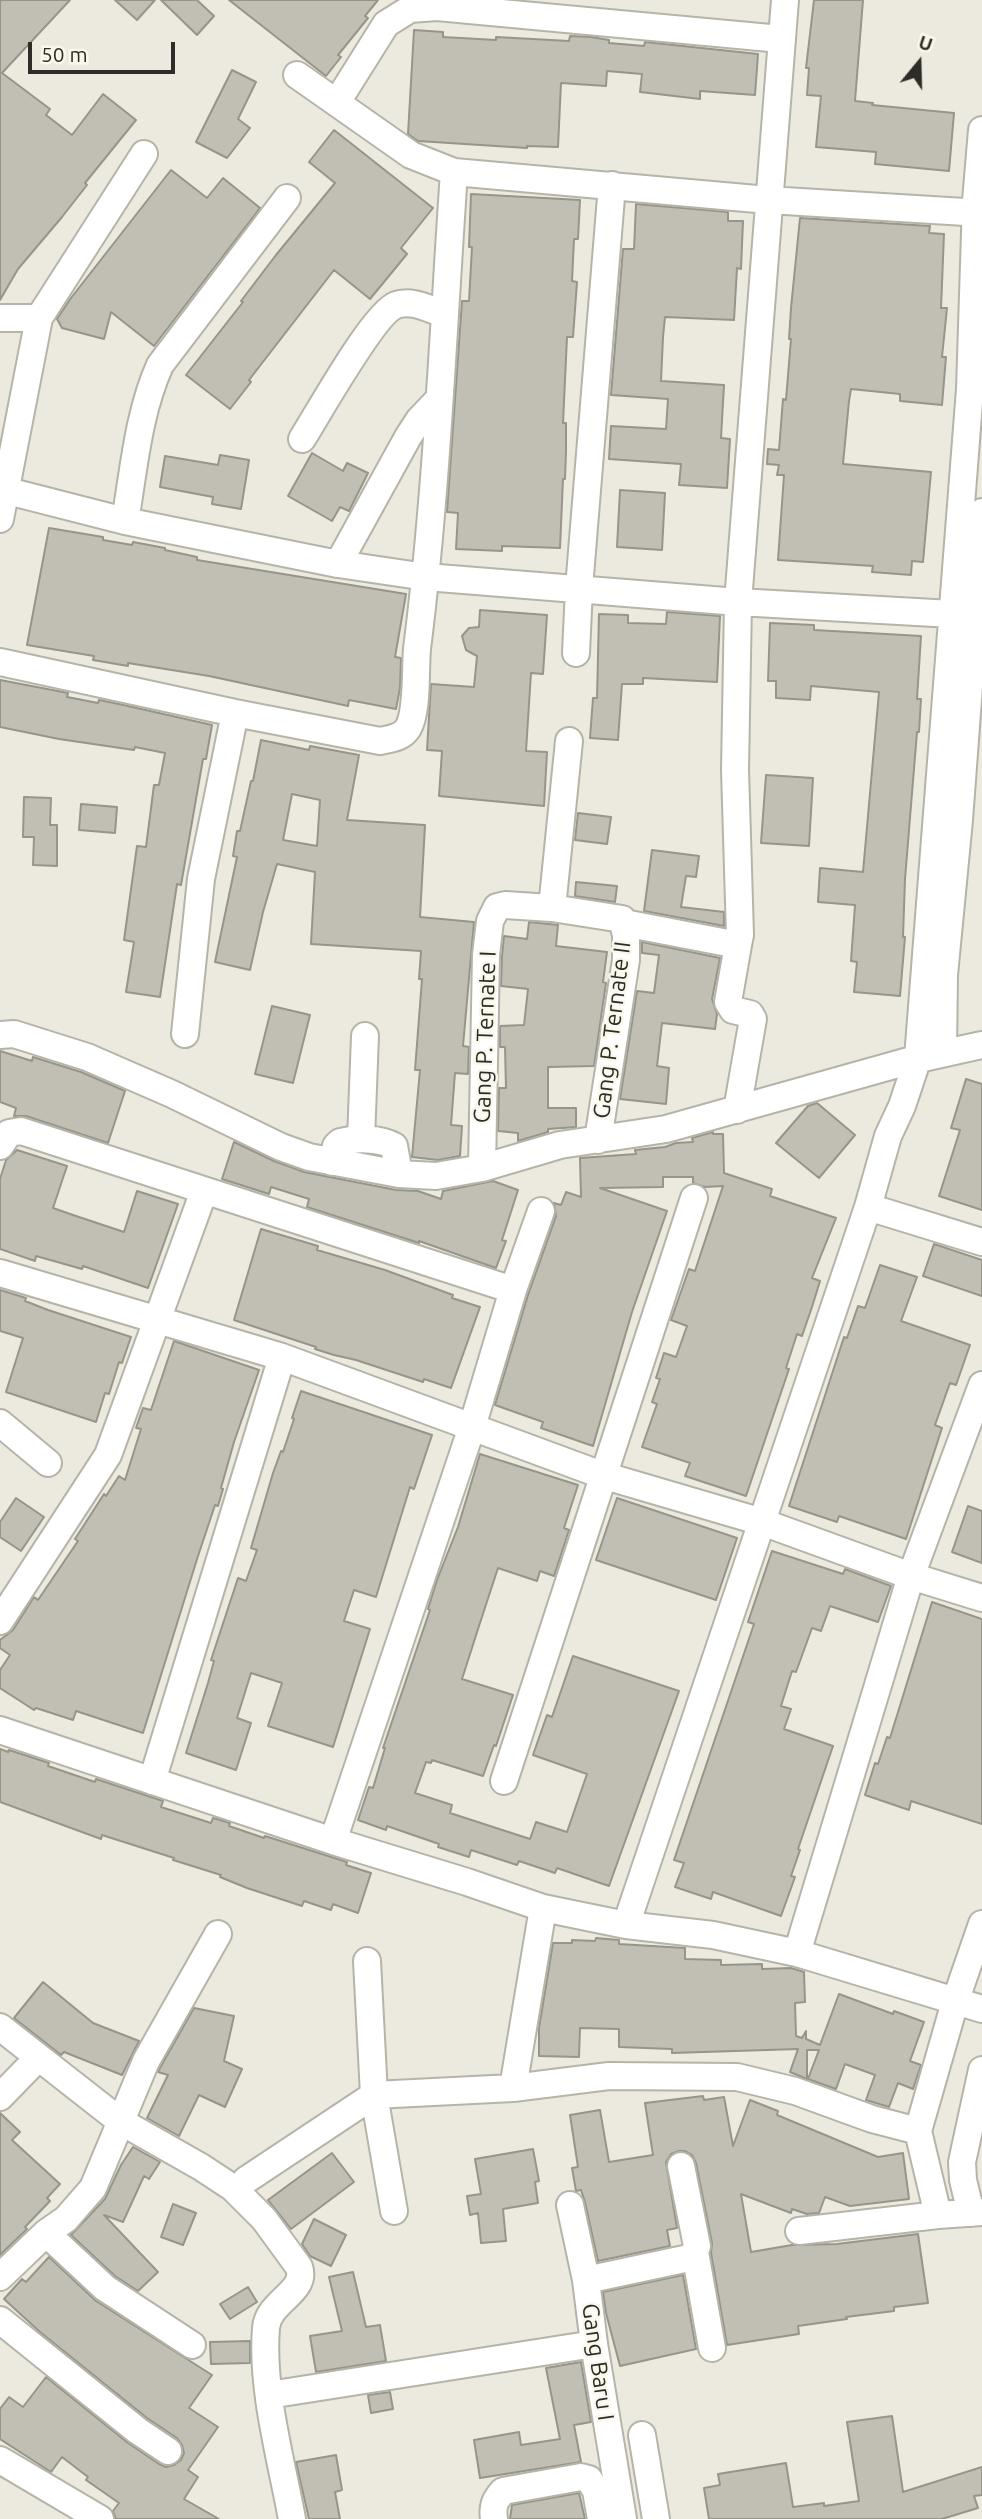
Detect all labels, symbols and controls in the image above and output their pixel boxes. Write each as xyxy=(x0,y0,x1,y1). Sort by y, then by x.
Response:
scale bar xyxy=(32,28,178,72)
north arrow xyxy=(884,28,954,98)
text: U xyxy=(916,31,936,56)
text: 50 m xyxy=(41,42,88,66)
street label: Gang P. Ternate II xyxy=(587,940,637,1120)
street label: Gang P. Ternate I xyxy=(468,950,502,1124)
street label: Gang Baru I xyxy=(576,2302,620,2422)

